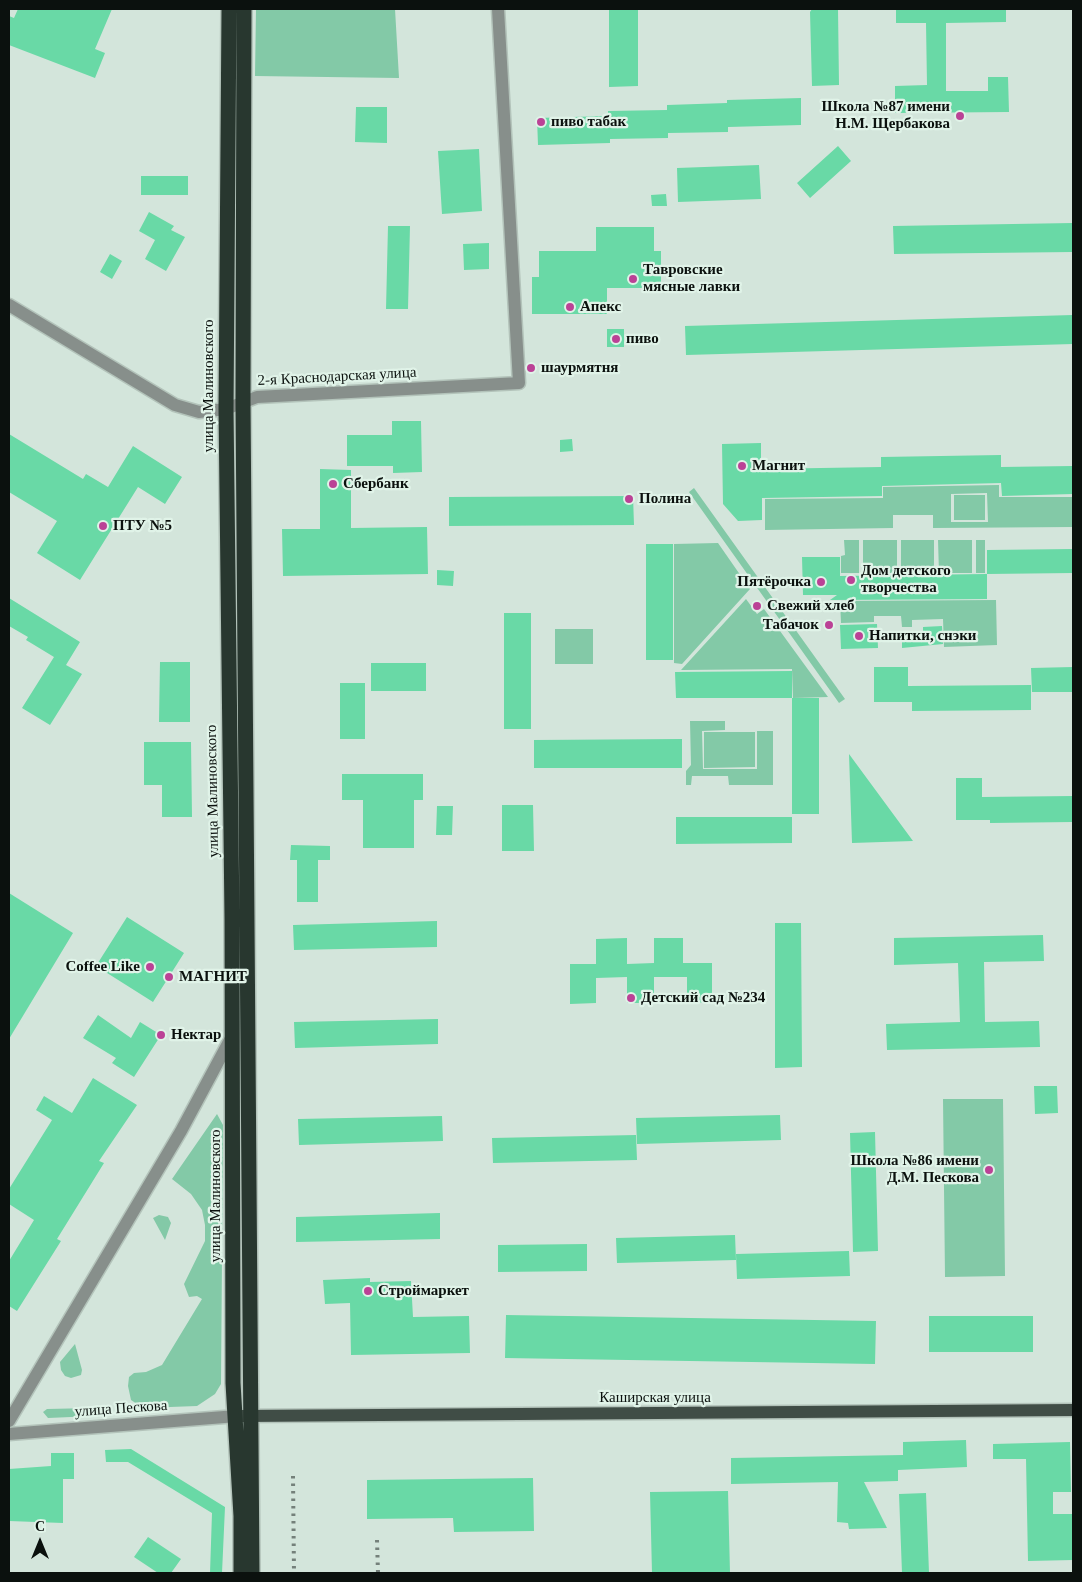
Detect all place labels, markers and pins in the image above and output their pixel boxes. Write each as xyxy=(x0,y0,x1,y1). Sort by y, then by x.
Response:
place label: Школа №87 имени Н.М. Щербакова xyxy=(821,98,950,133)
marker: Школа №87 имени Н.М. Щербакова xyxy=(954,110,966,122)
place label: пиво табак xyxy=(551,113,626,131)
marker: пиво табак xyxy=(535,116,547,128)
place label: Тавровские мясные лавки xyxy=(643,261,740,296)
marker: Тавровские мясные лавки xyxy=(627,273,639,285)
place label: Апекс xyxy=(580,298,621,316)
marker: Апекс xyxy=(564,301,576,313)
place label: пиво xyxy=(626,330,659,348)
marker: пиво xyxy=(610,333,622,345)
place label: шаурмятня xyxy=(541,359,618,377)
marker: шаурмятня xyxy=(525,362,537,374)
place label: Магнит xyxy=(752,457,805,475)
marker: Магнит xyxy=(736,460,748,472)
place label: Сбербанк xyxy=(343,475,409,493)
marker: Сбербанк xyxy=(327,478,339,490)
place label: Полина xyxy=(639,490,691,508)
marker: Полина xyxy=(623,493,635,505)
place label: ПТУ №5 xyxy=(113,517,172,535)
marker: ПТУ №5 xyxy=(97,520,109,532)
place label: Дом детского творчества xyxy=(861,562,951,597)
place label: Пятёрочка xyxy=(737,573,811,591)
marker: Дом детского творчества xyxy=(845,574,857,586)
marker: Пятёрочка xyxy=(815,576,827,588)
place label: Свежий хлеб xyxy=(767,597,855,615)
marker: Свежий хлеб xyxy=(751,600,763,612)
place label: Табачок xyxy=(763,616,819,634)
marker: Табачок xyxy=(823,619,835,631)
place label: Напитки, снэки xyxy=(869,627,976,645)
marker: Напитки, снэки xyxy=(853,630,865,642)
place label: Coffee Like xyxy=(65,958,140,976)
marker: Coffee Like xyxy=(144,961,156,973)
place label: МАГНИТ xyxy=(179,968,247,986)
marker: МАГНИТ xyxy=(163,971,175,983)
place label: Детский сад №234 xyxy=(641,989,765,1007)
marker: Детский сад №234 xyxy=(625,992,637,1004)
place label: Нектар xyxy=(171,1026,221,1044)
marker: Нектар xyxy=(155,1029,167,1041)
place label: Школа №86 имени Д.М. Пескова xyxy=(850,1152,979,1187)
marker: Школа №86 имени Д.М. Пескова xyxy=(983,1164,995,1176)
place label: Строймаркет xyxy=(378,1282,469,1300)
marker: Строймаркет xyxy=(362,1285,374,1297)

